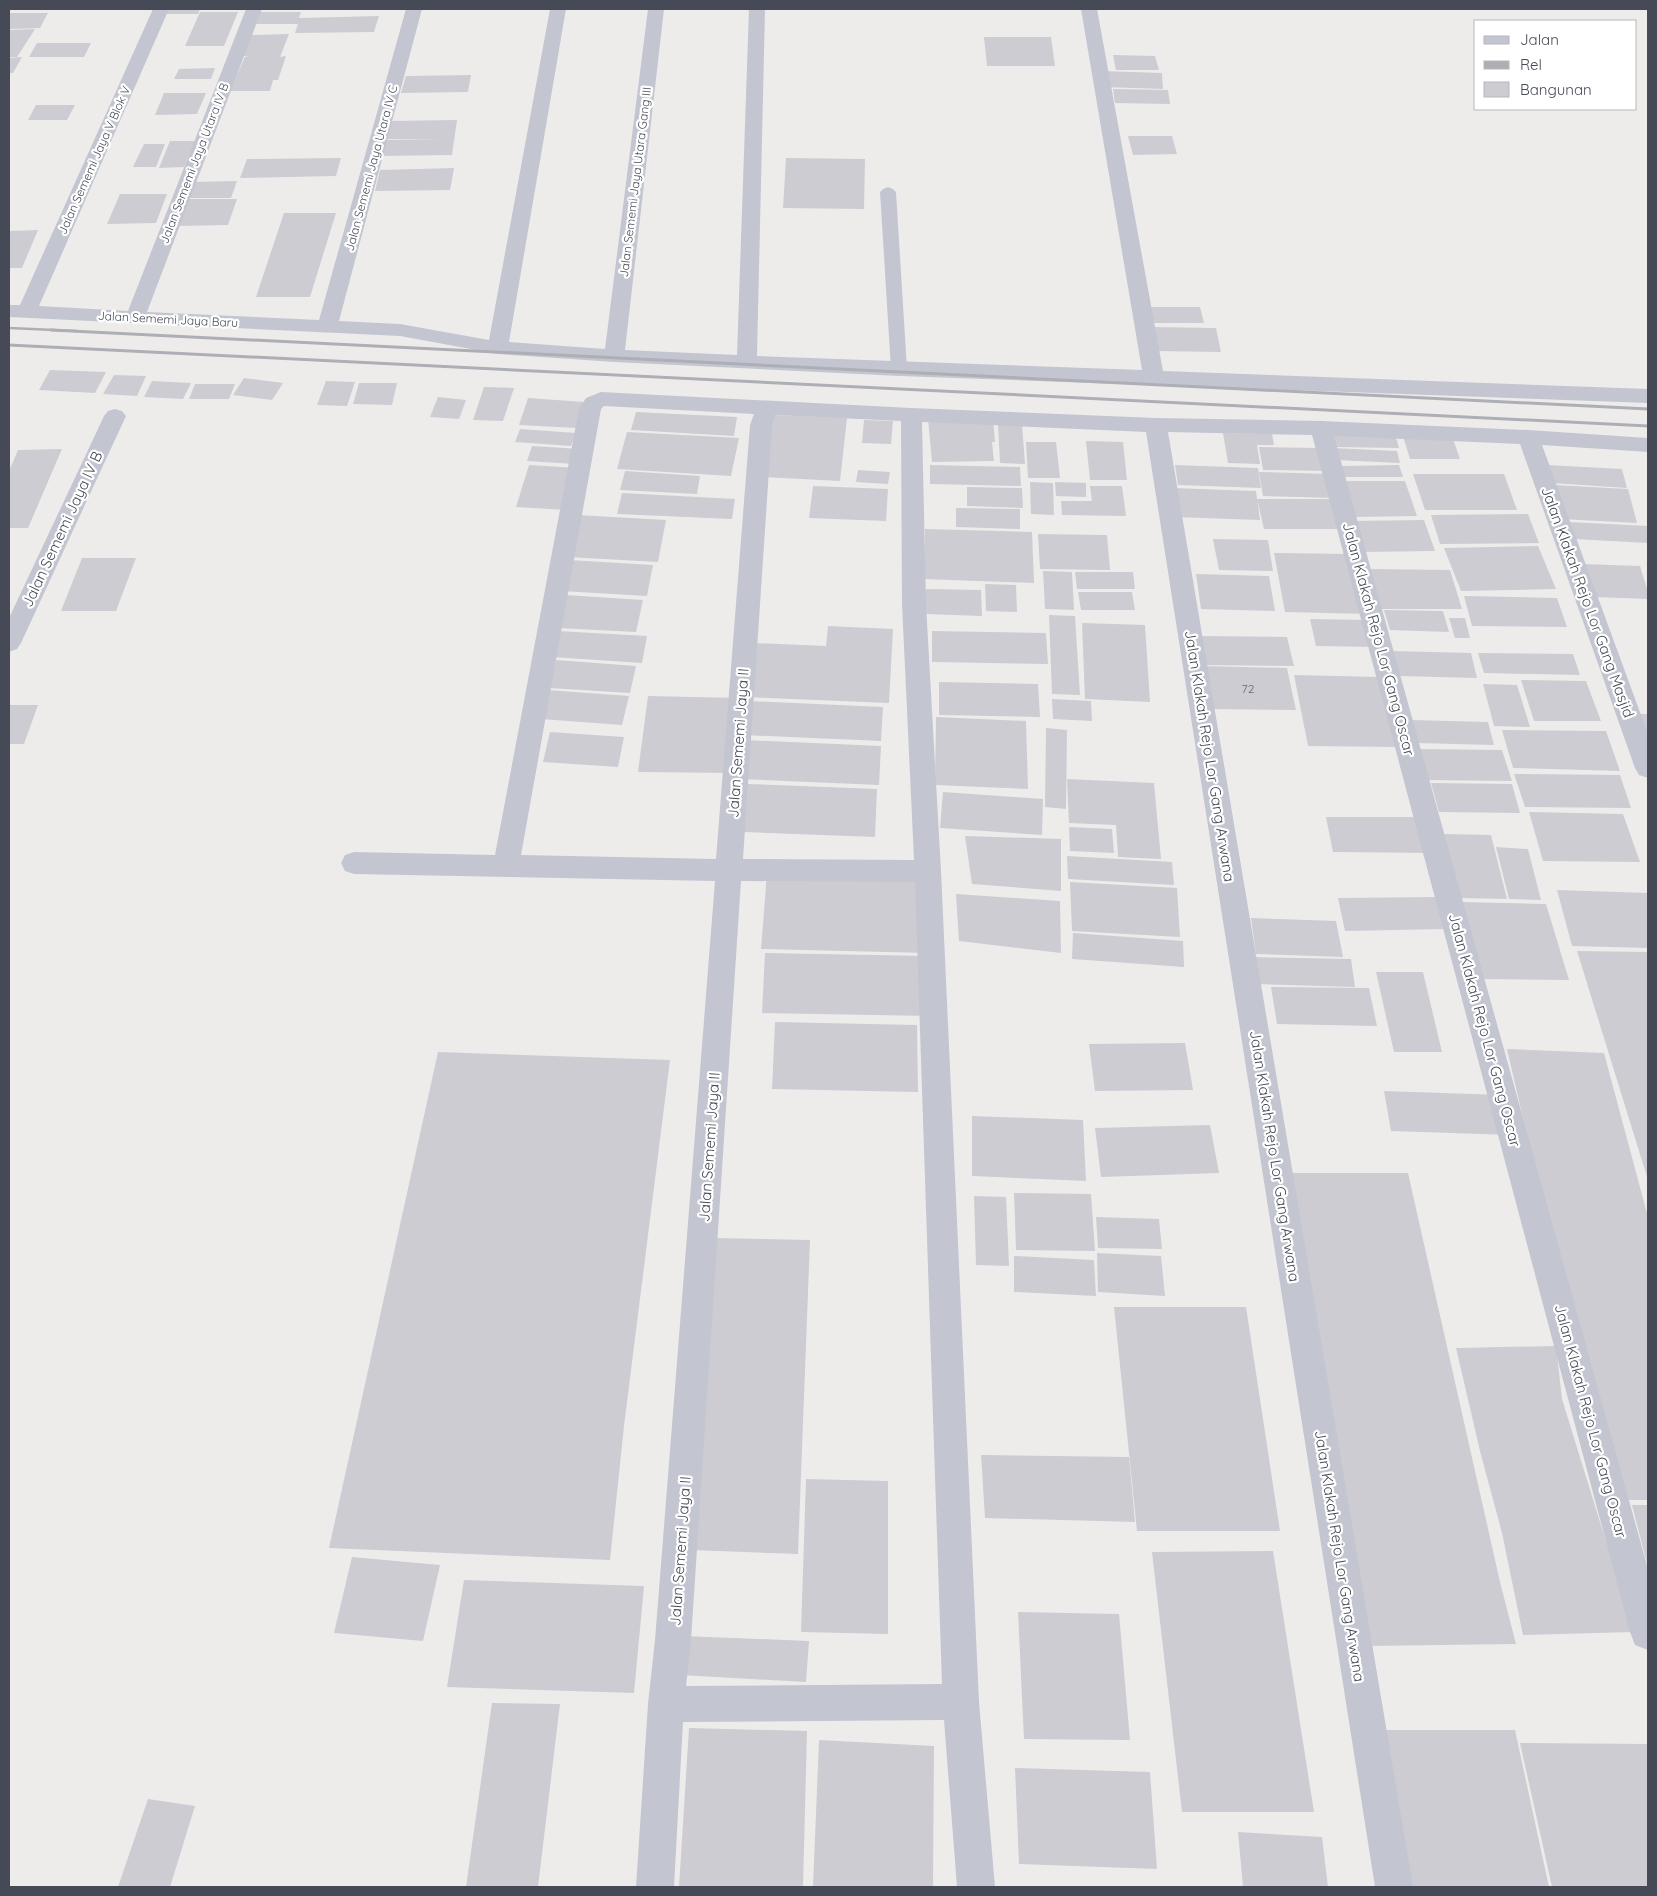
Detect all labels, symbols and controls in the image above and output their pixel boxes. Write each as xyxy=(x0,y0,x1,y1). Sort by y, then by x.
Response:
legend xyxy=(1474,20,1637,110)
text: Jalan xyxy=(1520,30,1559,49)
text: Rel xyxy=(1520,55,1542,74)
street label: Jalan Sememi Jaya Utara IV B xyxy=(156,80,232,245)
text: Bangunan xyxy=(1520,80,1592,99)
street label: Jalan Sememi Jaya Utara IV C xyxy=(342,83,400,252)
street label: Jalan Sememi Jaya V Blok V xyxy=(55,84,134,236)
street label: Jalan Sememi Jaya Utara Gang III xyxy=(616,86,654,278)
street label: Jalan Sememi Jaya Baru xyxy=(97,308,239,330)
street label: Jalan Sememi Jaya IV B xyxy=(17,448,107,610)
street label: Jalan Klakah Rejo Lor Gang Masjid xyxy=(1537,484,1639,720)
street label: Jalan Klakah Rejo Lor Gang Oscar xyxy=(1339,520,1419,758)
street label: Jalan Klakah Rejo Lor Gang Arwana xyxy=(1181,629,1239,883)
street label: Jalan Sememi Jaya II xyxy=(723,668,753,818)
house number: 72 xyxy=(1242,681,1255,696)
street label: Jalan Klakah Rejo Lor Gang Oscar xyxy=(1445,911,1525,1149)
street label: Jalan Klakah Rejo Lor Gang Arwana xyxy=(1246,1029,1304,1283)
street label: Jalan Sememi Jaya II xyxy=(694,1072,724,1222)
street label: Jalan Klakah Rejo Lor Gang Oscar xyxy=(1551,1302,1631,1540)
street label: Jalan Klakah Rejo Lor Gang Arwana xyxy=(1311,1429,1369,1683)
street label: Jalan Sememi Jaya II xyxy=(665,1476,695,1626)

